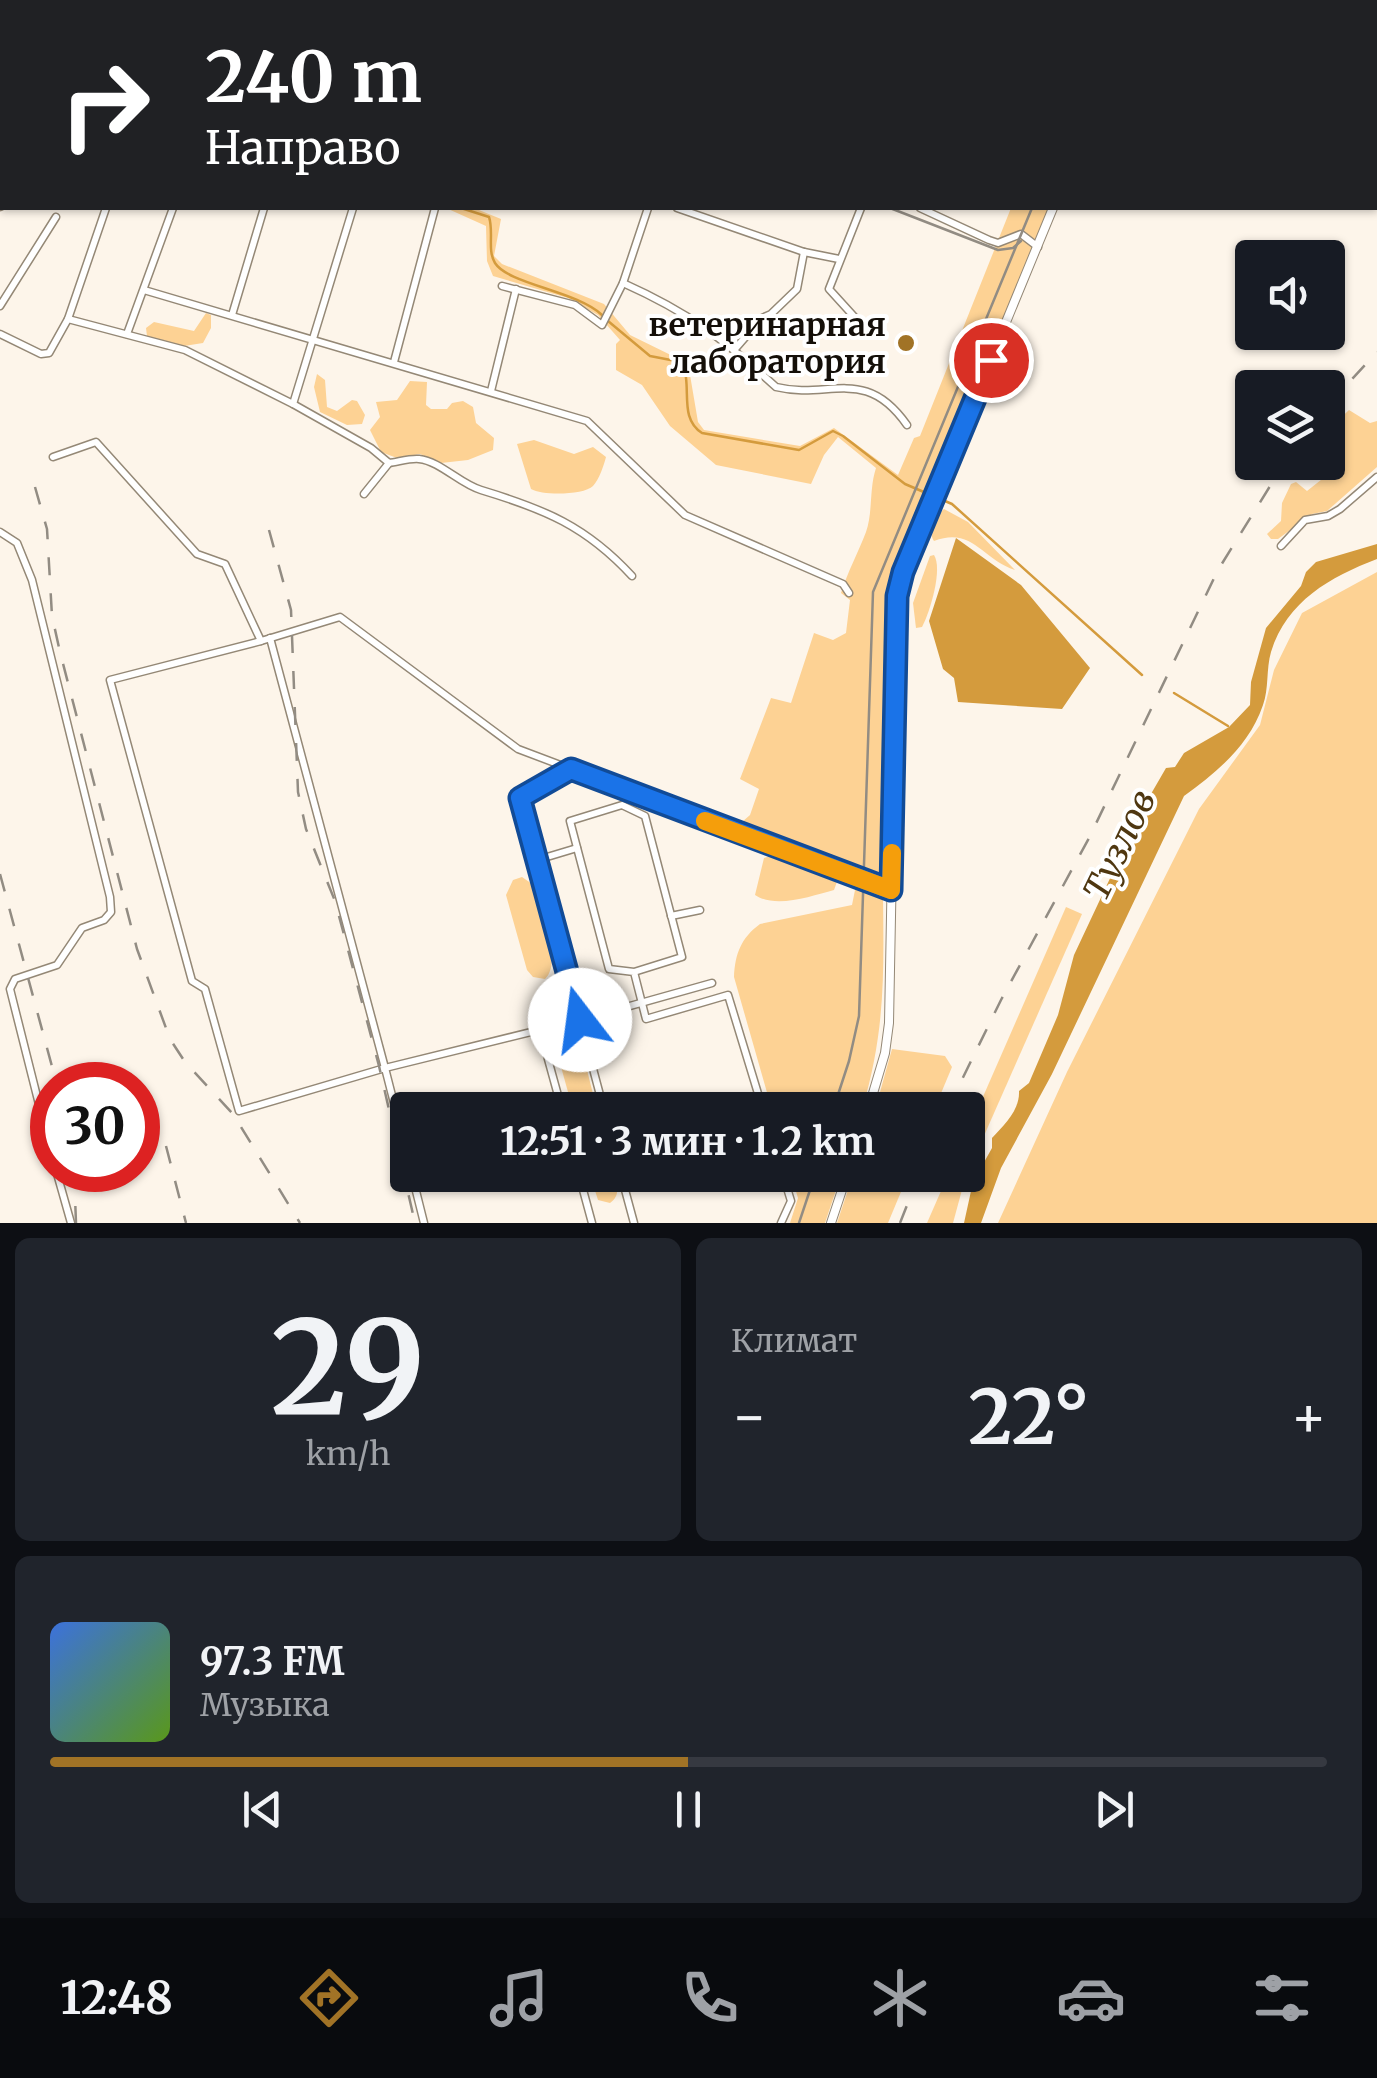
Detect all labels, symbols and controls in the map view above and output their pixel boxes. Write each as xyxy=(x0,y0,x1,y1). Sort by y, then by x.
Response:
text: 240 m xyxy=(205,33,422,121)
icon: right xyxy=(40,40,170,170)
text: Направо xyxy=(205,120,401,176)
map controls xyxy=(1235,240,1345,480)
button: sound xyxy=(1235,240,1345,350)
place label: ветеринарная лаборатория xyxy=(649,305,886,382)
pin xyxy=(949,318,1034,403)
marker: ветеринарная лаборатория xyxy=(895,332,917,354)
icon: arrive xyxy=(964,333,1019,388)
button: layers xyxy=(1235,370,1345,480)
water label: Тузлов xyxy=(1074,782,1166,908)
position arrow xyxy=(528,968,632,1072)
speed limit sign: 30 xyxy=(30,1062,160,1192)
text: 12:51 · 3 мин · 1.2 km xyxy=(500,1118,875,1165)
text: 29 xyxy=(271,1287,425,1450)
text: Климат xyxy=(731,1321,857,1361)
text: 22° xyxy=(968,1370,1090,1464)
text: − xyxy=(731,1382,768,1451)
text: + xyxy=(1290,1382,1327,1451)
text: km/h xyxy=(306,1434,390,1474)
text: 97.3 FM xyxy=(200,1638,344,1685)
text: Музыка xyxy=(200,1685,330,1725)
icon: previous xyxy=(235,1782,290,1837)
icon: pause xyxy=(661,1782,716,1837)
icon: next xyxy=(1087,1782,1142,1837)
icon: directions xyxy=(294,1963,364,2033)
icon: music xyxy=(484,1963,554,2033)
icon: phone xyxy=(675,1963,745,2033)
icon: climate xyxy=(865,1963,935,2033)
icon: car xyxy=(1056,1963,1126,2033)
icon: filters xyxy=(1247,1963,1317,2033)
text: 12:48 xyxy=(60,1970,173,2026)

